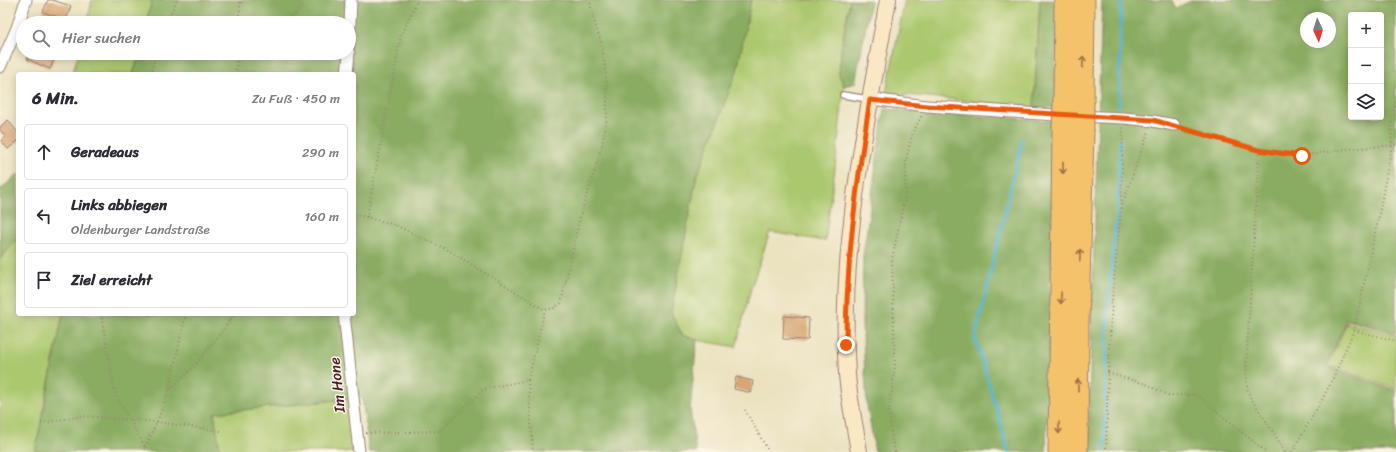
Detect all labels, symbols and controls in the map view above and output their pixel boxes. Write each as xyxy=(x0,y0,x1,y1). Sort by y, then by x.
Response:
north arrow xyxy=(1300,12,1336,48)
map controls xyxy=(1348,12,1384,120)
button: + xyxy=(1348,12,1384,48)
search box xyxy=(16,16,356,60)
text: Hier suchen xyxy=(62,25,141,51)
icon: search xyxy=(30,27,52,49)
button: − xyxy=(1348,48,1384,84)
one-way arrow xyxy=(1079,56,1087,69)
text: 6 Min. xyxy=(32,83,79,113)
button: layers xyxy=(1348,84,1384,120)
text: Zu Fuß · 450 m xyxy=(252,87,340,110)
text: Geradeaus xyxy=(71,139,139,165)
icon: ahead xyxy=(33,141,55,163)
text: 290 m xyxy=(302,141,339,164)
route start xyxy=(1293,147,1311,165)
one-way arrow xyxy=(1059,161,1067,174)
text: Links abbiegen xyxy=(71,192,167,218)
icon: left xyxy=(33,205,55,227)
text: 160 m xyxy=(304,205,339,228)
text: Oldenburger Landstraße xyxy=(71,218,210,241)
one-way arrow xyxy=(1076,249,1084,262)
text: Ziel erreicht xyxy=(71,267,152,293)
icon: arrive xyxy=(33,269,55,291)
one-way arrow xyxy=(1057,291,1065,304)
route end xyxy=(837,336,855,354)
street label: Im Hone xyxy=(321,356,353,415)
one-way arrow xyxy=(1074,379,1082,392)
one-way arrow xyxy=(1055,421,1063,434)

